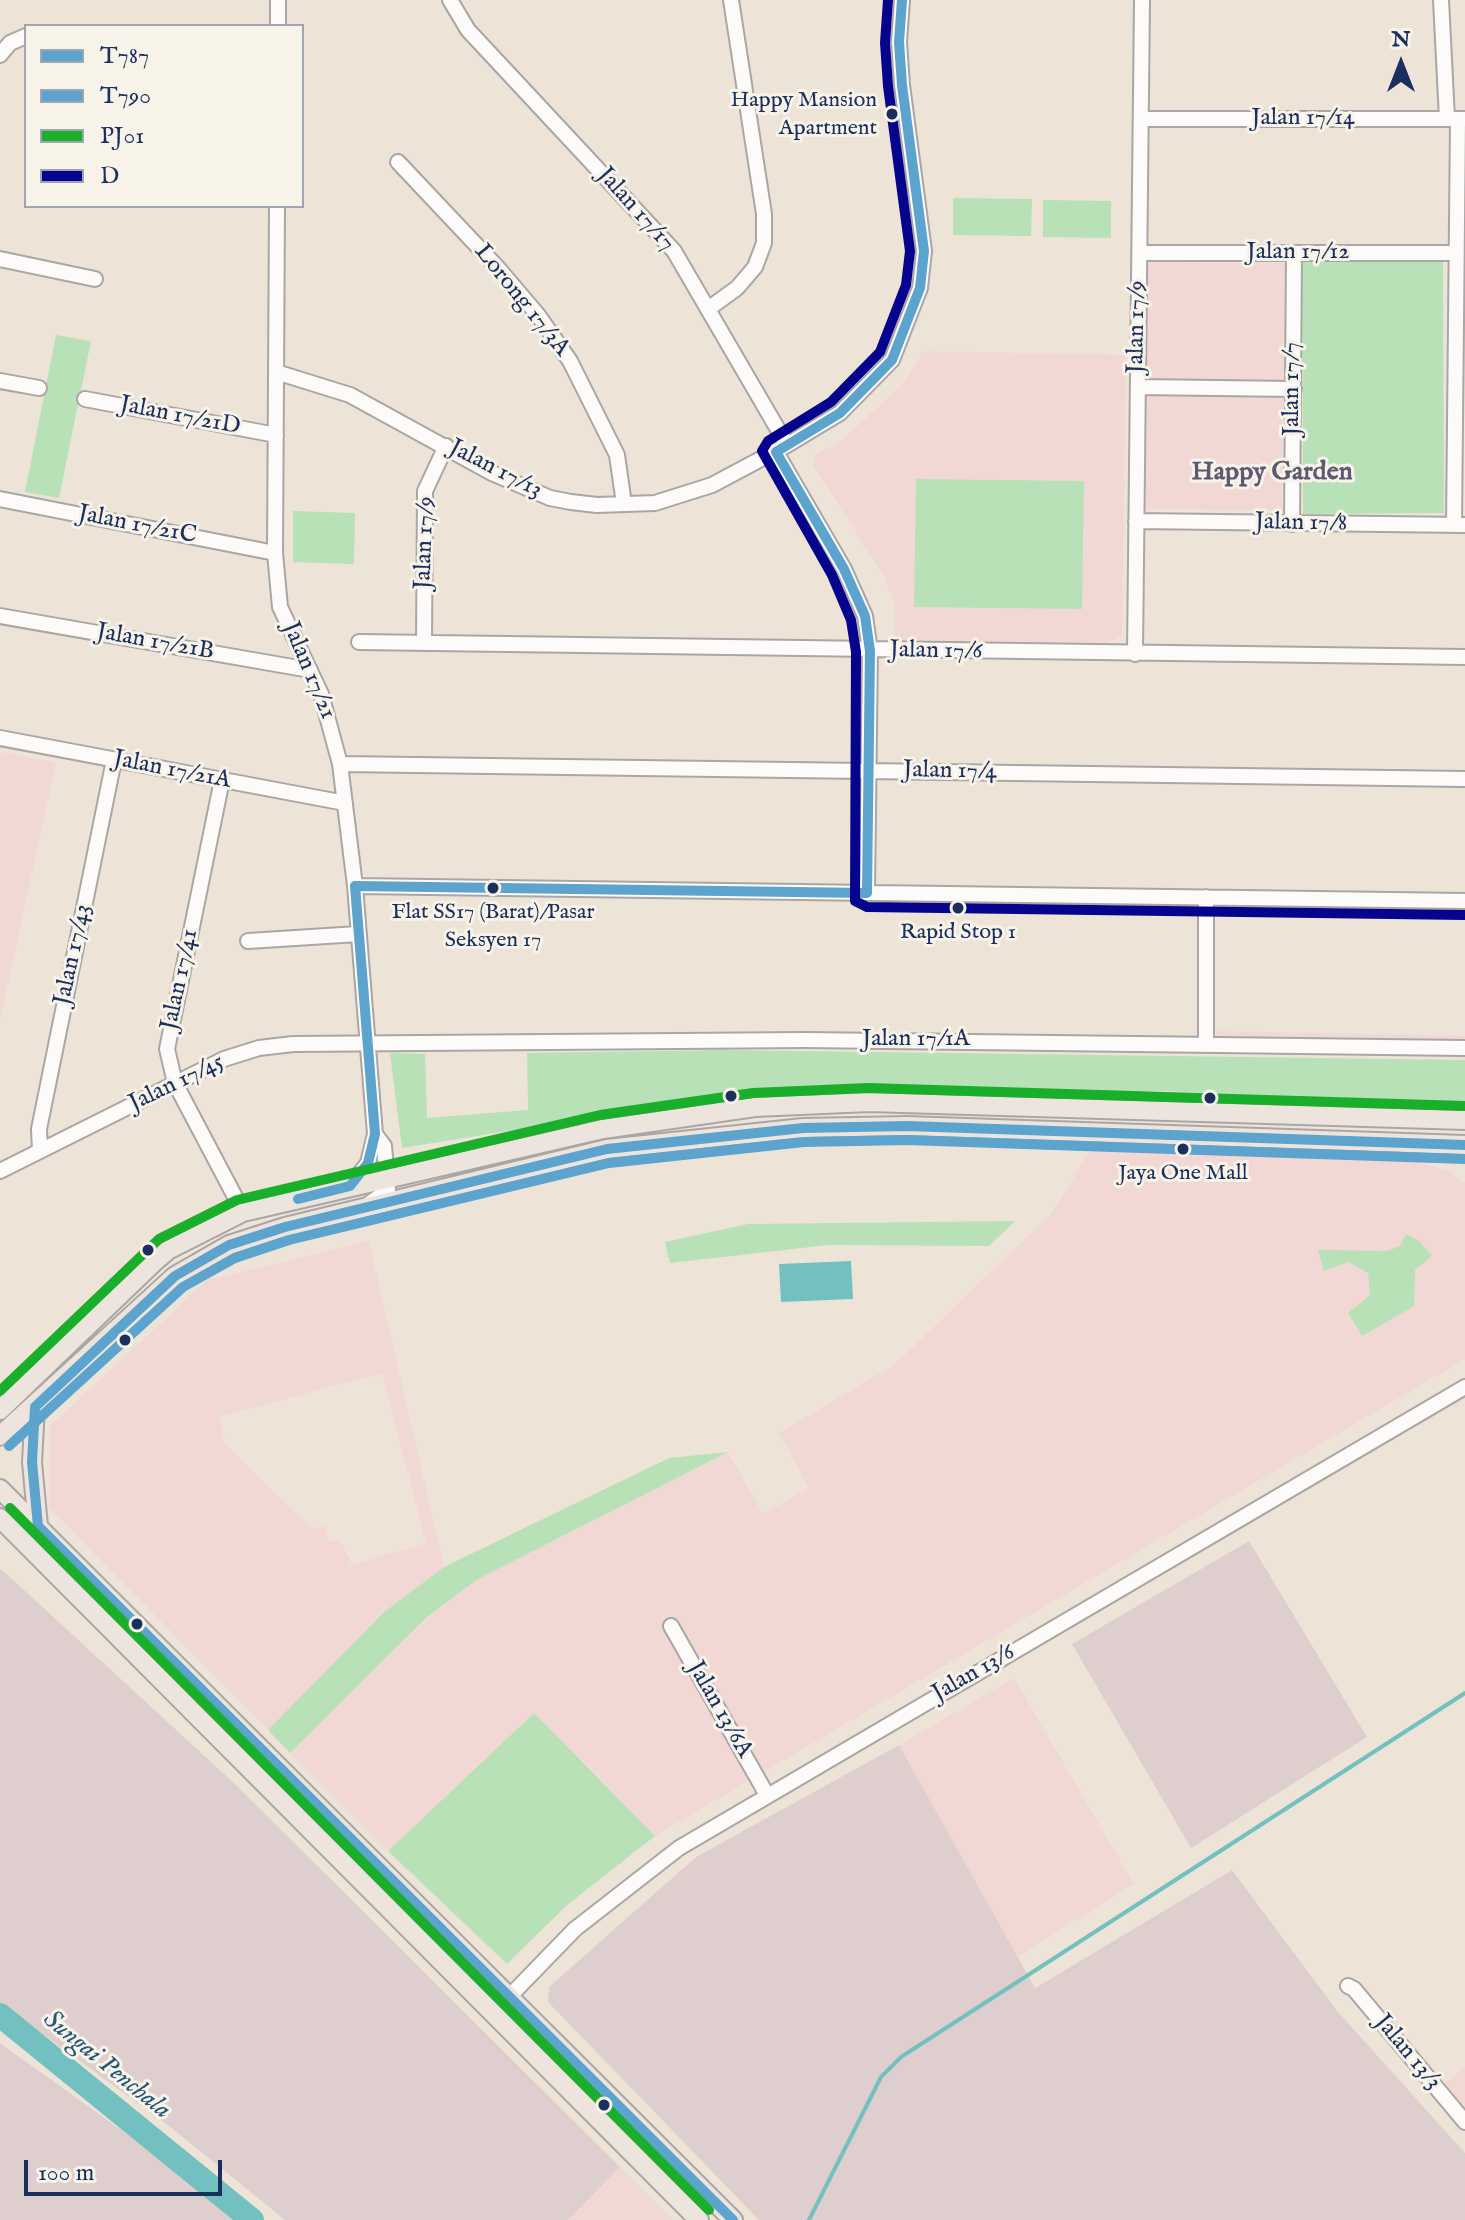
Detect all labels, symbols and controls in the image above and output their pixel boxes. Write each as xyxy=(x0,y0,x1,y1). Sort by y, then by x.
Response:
legend xyxy=(24,24,304,208)
north arrow xyxy=(1361,24,1441,104)
text: N xyxy=(1391,26,1411,54)
text: T787 xyxy=(100,41,149,72)
text: T790 xyxy=(100,81,151,112)
place label: Happy Mansion Apartment xyxy=(730,88,877,140)
street label: Jalan 17/14 xyxy=(1251,105,1355,133)
marker: Happy Mansion Apartment xyxy=(884,106,900,122)
text: PJ01 xyxy=(100,121,144,152)
text: D xyxy=(100,161,119,192)
street label: Jalan 17/17 xyxy=(590,162,680,258)
street label: Lorong 17/3A xyxy=(467,239,575,363)
street label: Jalan 17/12 xyxy=(1246,239,1350,267)
street label: Jalan 17/9 xyxy=(1123,280,1153,374)
street label: Jalan 17/7 xyxy=(1279,342,1307,436)
street label: Jalan 17/21D xyxy=(117,391,243,443)
street label: Jalan 17/13 xyxy=(444,434,546,506)
district label: Happy Garden xyxy=(1191,458,1353,490)
street label: Jalan 17/9 xyxy=(410,496,442,590)
street label: Jalan 17/21C xyxy=(75,500,199,552)
street label: Jalan 17/8 xyxy=(1254,509,1348,539)
street label: Jalan 17/21 xyxy=(275,618,341,724)
street label: Jalan 17/21B xyxy=(94,619,216,667)
street label: Jalan 17/6 xyxy=(889,637,983,667)
street label: Jalan 17/21A xyxy=(111,746,233,796)
street label: Jalan 17/4 xyxy=(903,757,997,787)
marker: Flat SS17 (Barat)/Pasar Seksyen 17 xyxy=(485,880,501,896)
place label: Flat SS17 (Barat)/Pasar Seksyen 17 xyxy=(391,900,595,952)
marker: Rapid Stop 1 xyxy=(950,900,966,916)
street label: Jalan 17/43 xyxy=(49,902,99,1008)
place label: Rapid Stop 1 xyxy=(900,920,1016,946)
street label: Jalan 17/41 xyxy=(156,927,206,1033)
street label: Jalan 17/1A xyxy=(862,1026,970,1054)
street label: Jalan 17/45 xyxy=(125,1049,229,1119)
unlabelled marker xyxy=(723,1088,739,1104)
unlabelled marker xyxy=(1202,1090,1218,1106)
marker: Jaya One Mall xyxy=(1175,1141,1191,1157)
place label: Jaya One Mall xyxy=(1118,1161,1248,1187)
unlabelled marker xyxy=(140,1242,156,1258)
unlabelled marker xyxy=(117,1332,133,1348)
unlabelled marker xyxy=(129,1616,145,1632)
street label: Jalan 13/6 xyxy=(928,1639,1020,1709)
street label: Jalan 13/6A xyxy=(680,1657,758,1763)
water label: Sungai Penchala xyxy=(36,2005,176,2127)
street label: Jalan 13/3 xyxy=(1367,2009,1447,2097)
unlabelled marker xyxy=(596,2097,612,2113)
scale bar xyxy=(28,2144,226,2194)
text: 100 m xyxy=(38,2158,94,2189)

